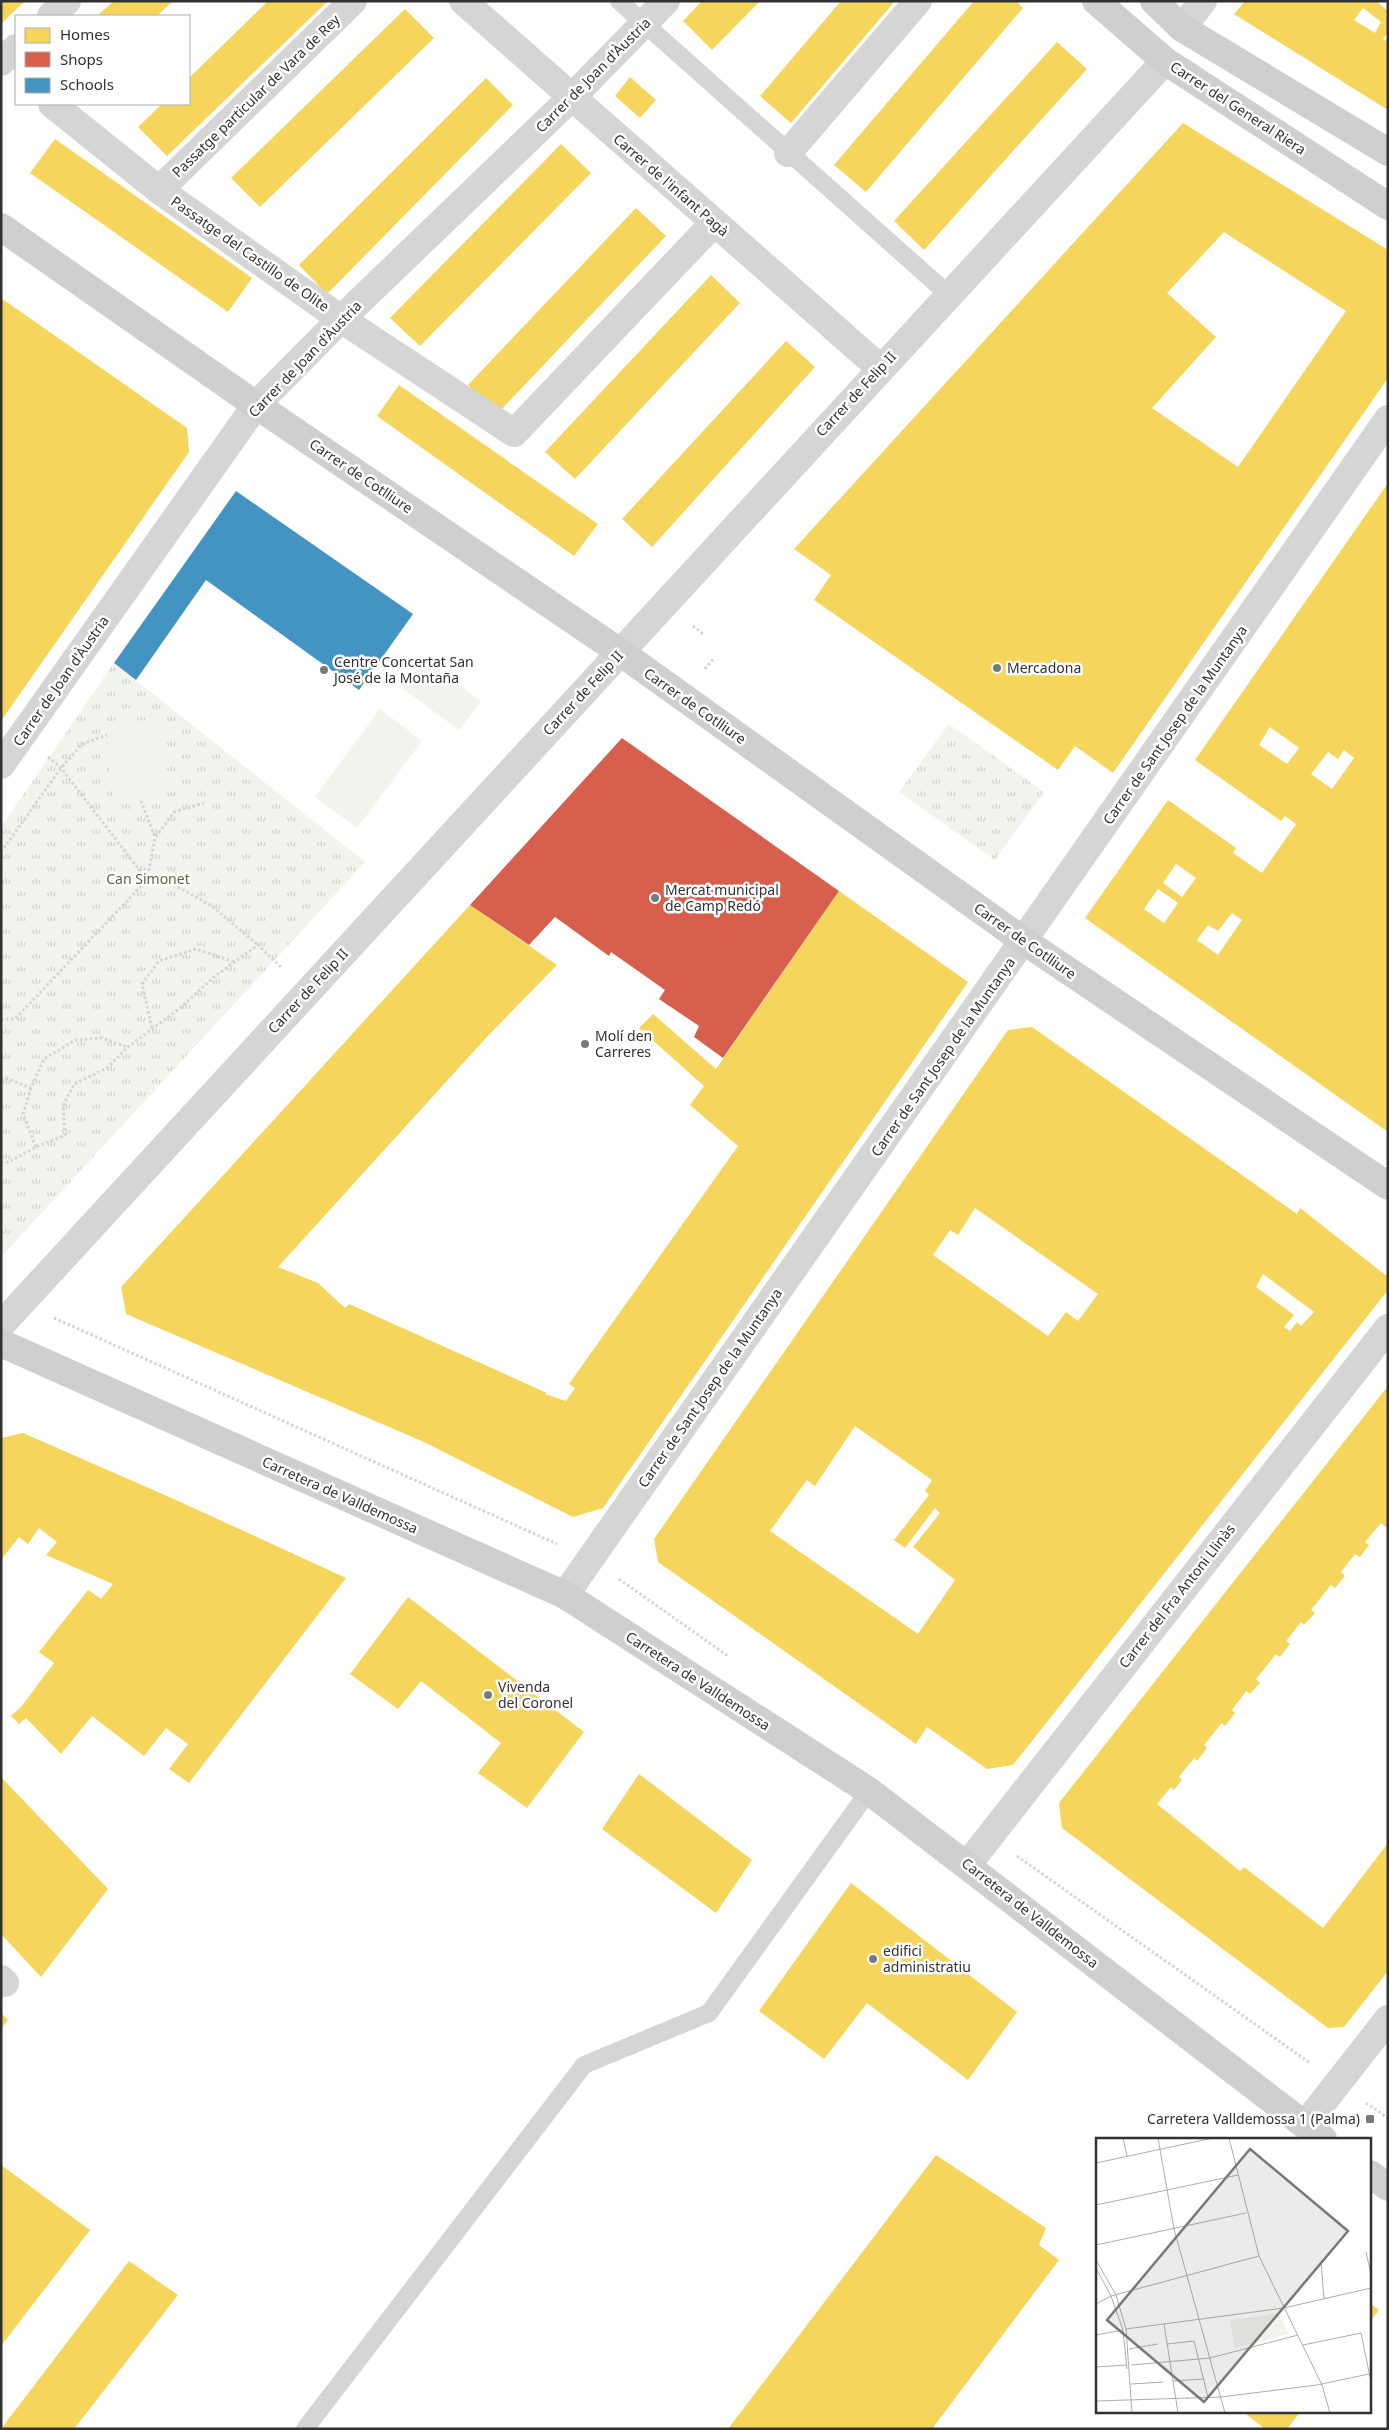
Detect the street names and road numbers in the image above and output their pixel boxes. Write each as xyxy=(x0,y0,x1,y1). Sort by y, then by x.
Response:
street label: Passatge particular de Vara de Rey xyxy=(168,9,344,181)
street label: Carrer de Joan d'Àustria xyxy=(531,13,654,136)
street label: Carrer del General Riera xyxy=(1167,57,1310,159)
street label: Carrer de l'infant Pagà xyxy=(610,129,733,240)
street label: Passatge del Castillo de Olite xyxy=(167,192,333,316)
street label: Carrer de Joan d'Àustria xyxy=(244,296,365,421)
street label: Carrer de Felip II xyxy=(811,347,900,440)
street label: Carrer de Cotlliure xyxy=(306,434,417,517)
street label: Carrer de Joan d'Àustria xyxy=(8,612,113,750)
street label: Carrer de Sant Josep de la Muntanya xyxy=(1098,621,1251,828)
street label: Carrer de Felip II xyxy=(538,646,627,739)
street label: Carrer de Cotlliure xyxy=(640,663,750,748)
street label: Carrer de Cotlliure xyxy=(970,898,1080,983)
street label: Carrer de Felip II xyxy=(263,944,352,1037)
street label: Carrer de Sant Josep de la Muntanya xyxy=(866,953,1019,1160)
street label: Carrer de Sant Josep de la Muntanya xyxy=(633,1284,786,1491)
street label: Carretera de Valldemossa xyxy=(259,1452,421,1537)
street label: Carrer del Fra Antoni Llinàs xyxy=(1114,1519,1239,1672)
street label: Carretera de Valldemossa xyxy=(622,1627,774,1734)
street label: Carretera de Valldemossa xyxy=(958,1853,1103,1972)

